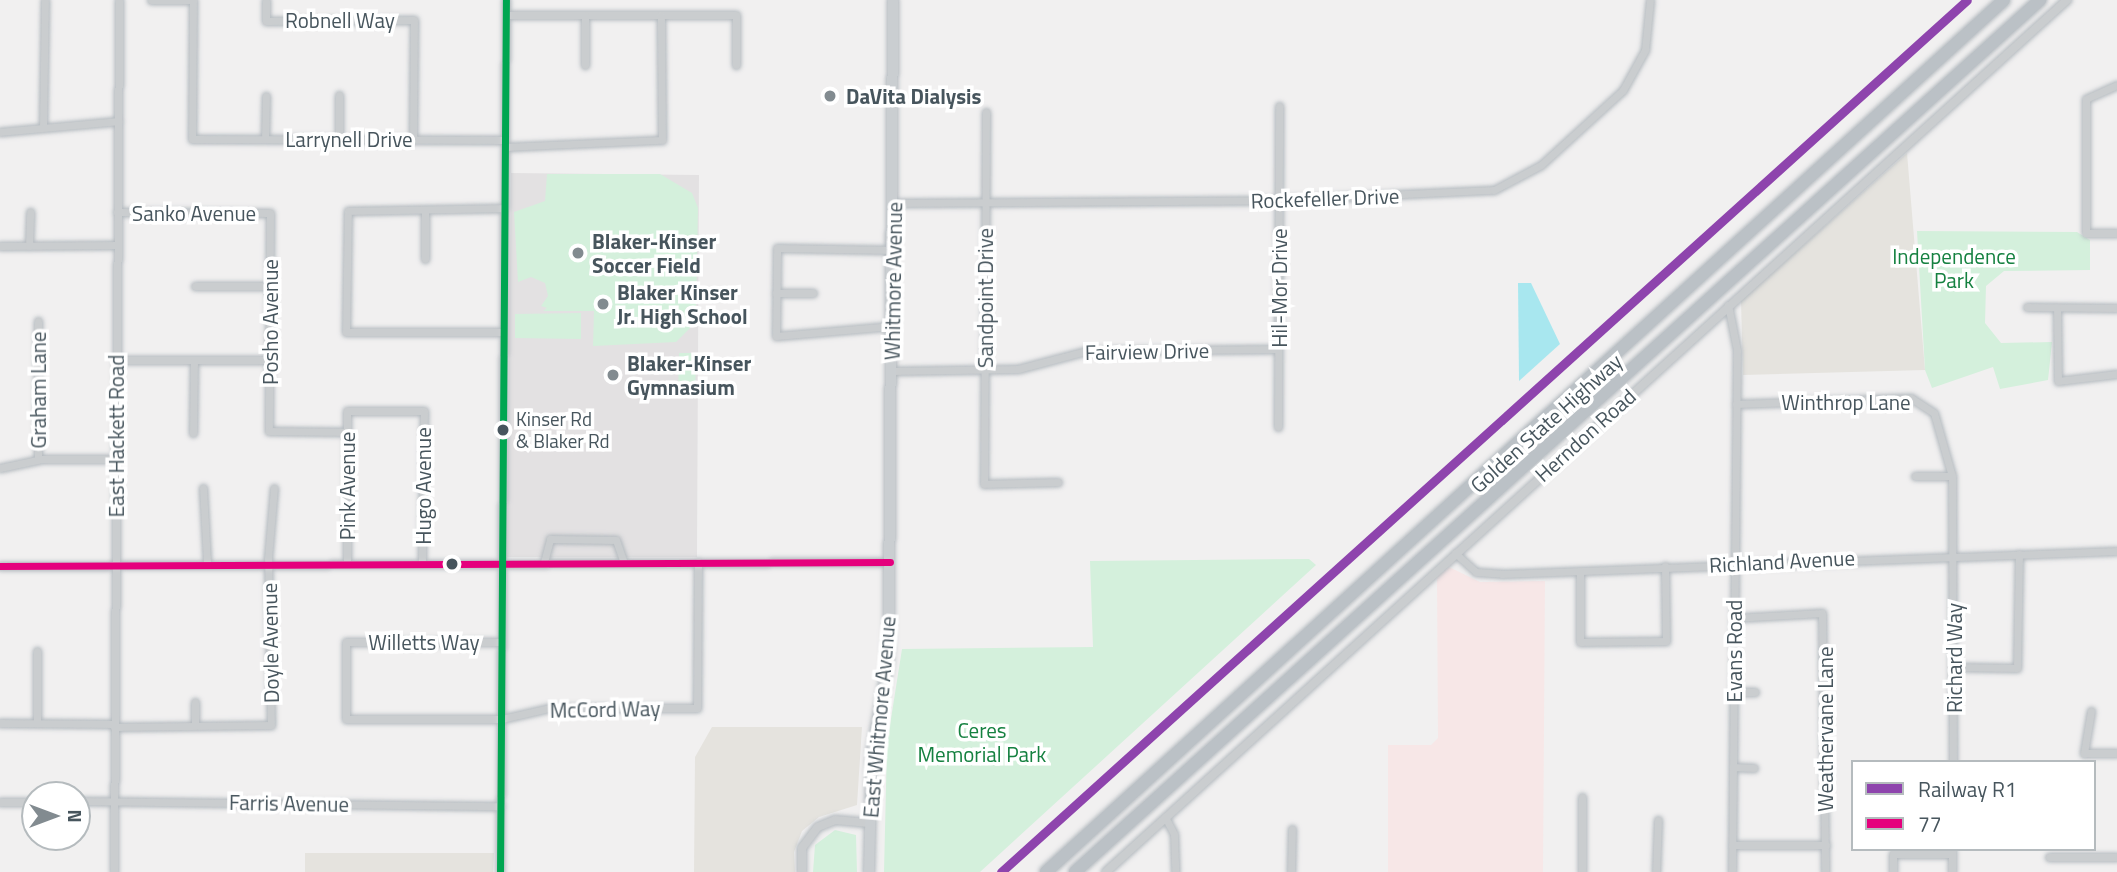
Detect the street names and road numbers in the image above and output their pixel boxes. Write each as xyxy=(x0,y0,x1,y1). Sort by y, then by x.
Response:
street label: Robnell Way xyxy=(285,7,395,33)
street label: Larrynell Drive xyxy=(285,126,413,152)
street label: Rockefeller Drive xyxy=(1250,183,1400,213)
street label: Sanko Avenue xyxy=(132,200,256,226)
street label: Whitmore Avenue xyxy=(879,202,907,360)
street label: Sandpoint Drive xyxy=(972,228,998,368)
street label: Hil-Mor Drive xyxy=(1266,228,1292,348)
street label: Posho Avenue xyxy=(257,259,283,385)
street label: Graham Lane xyxy=(25,331,51,449)
street label: Fairview Drive xyxy=(1085,337,1209,365)
street label: Golden State Highway xyxy=(1465,348,1627,498)
street label: East Hackett Road xyxy=(103,355,129,517)
street label: Herndon Road xyxy=(1529,383,1641,487)
street label: Winthrop Lane xyxy=(1781,389,1911,415)
street label: Hugo Avenue xyxy=(410,427,436,545)
street label: Pink Avenue xyxy=(334,432,360,540)
street label: Richland Avenue xyxy=(1708,545,1856,577)
street label: Doyle Avenue xyxy=(256,583,284,703)
street label: Evans Road xyxy=(1721,600,1747,702)
street label: Richard Way xyxy=(1941,603,1967,713)
street label: East Whitmore Avenue xyxy=(858,615,900,819)
street label: Willetts Way xyxy=(368,629,480,655)
street label: Weathervane Lane xyxy=(1812,646,1838,812)
street label: McCord Way xyxy=(550,695,660,723)
street label: Farris Avenue xyxy=(229,789,349,817)

